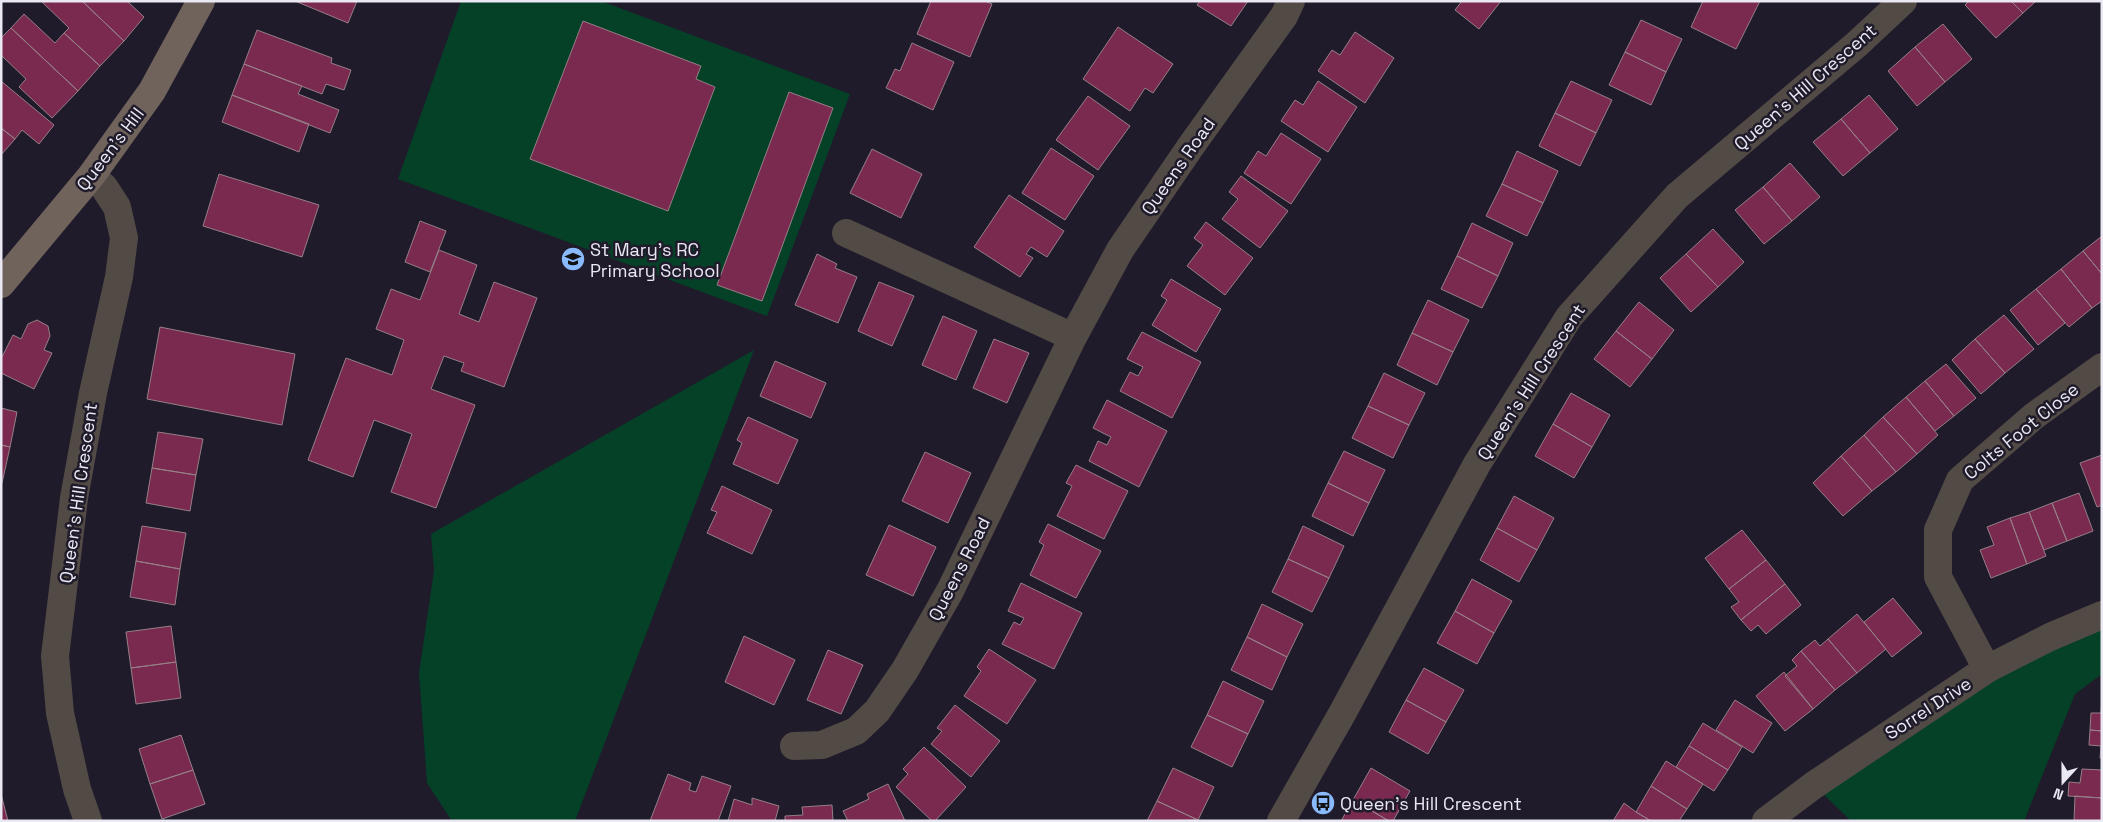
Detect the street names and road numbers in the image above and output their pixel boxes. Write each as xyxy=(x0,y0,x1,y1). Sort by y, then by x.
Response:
street label: Queen's Hill Crescent xyxy=(1729,19,1881,155)
street label: Queen's Hill xyxy=(71,103,149,195)
street label: Queens Road xyxy=(1136,113,1220,219)
street label: Queen's Hill Crescent xyxy=(1472,300,1590,464)
street label: Colts Foot Close xyxy=(1959,378,2083,484)
street label: Queen's Hill Crescent xyxy=(54,401,102,585)
street label: Queens Road xyxy=(923,513,995,625)
street label: Sorrel Drive xyxy=(1881,672,1975,744)

